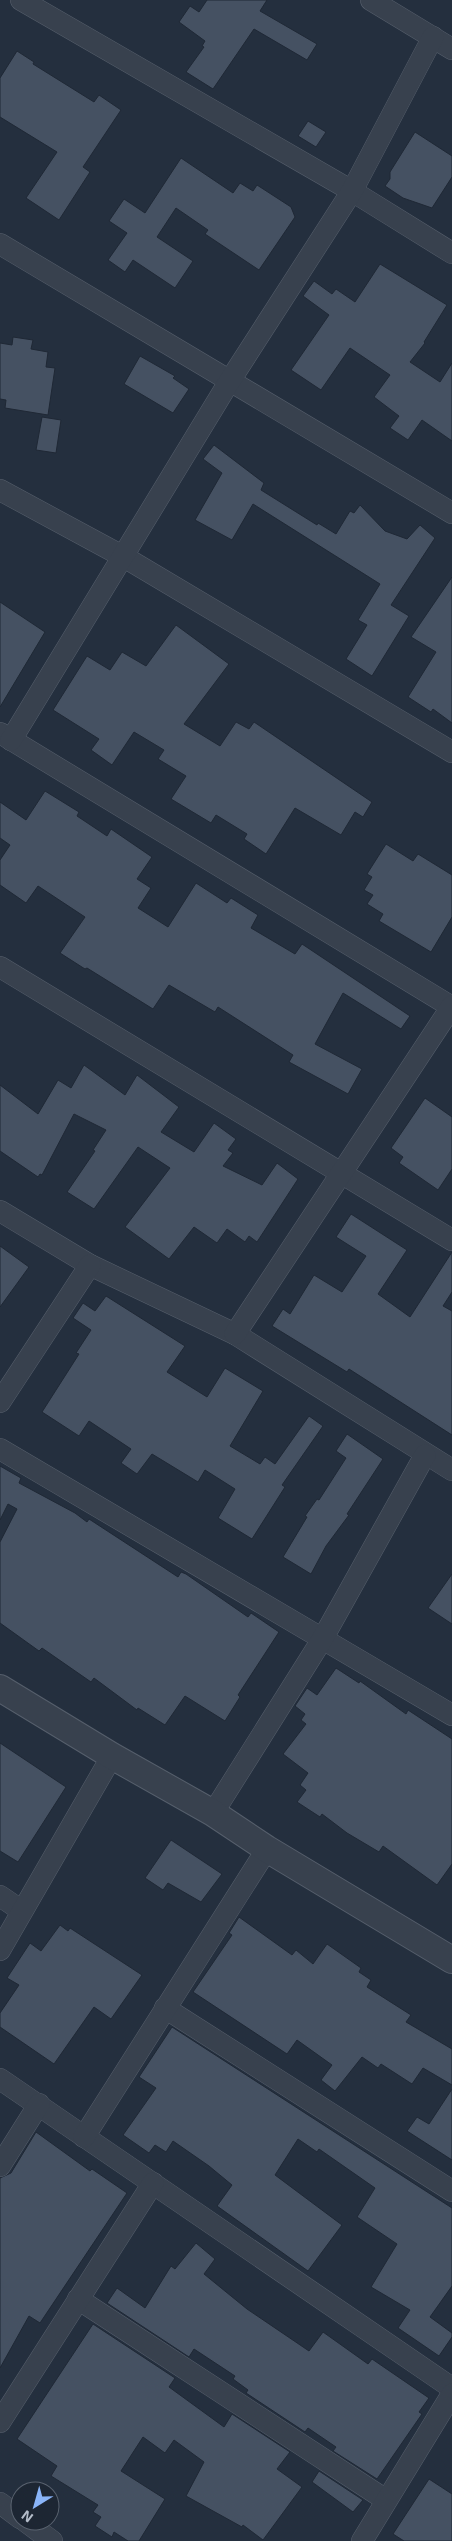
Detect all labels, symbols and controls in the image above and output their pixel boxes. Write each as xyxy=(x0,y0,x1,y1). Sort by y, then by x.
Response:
north arrow xyxy=(10,2481,60,2531)
text: N xyxy=(18,2507,36,2527)

